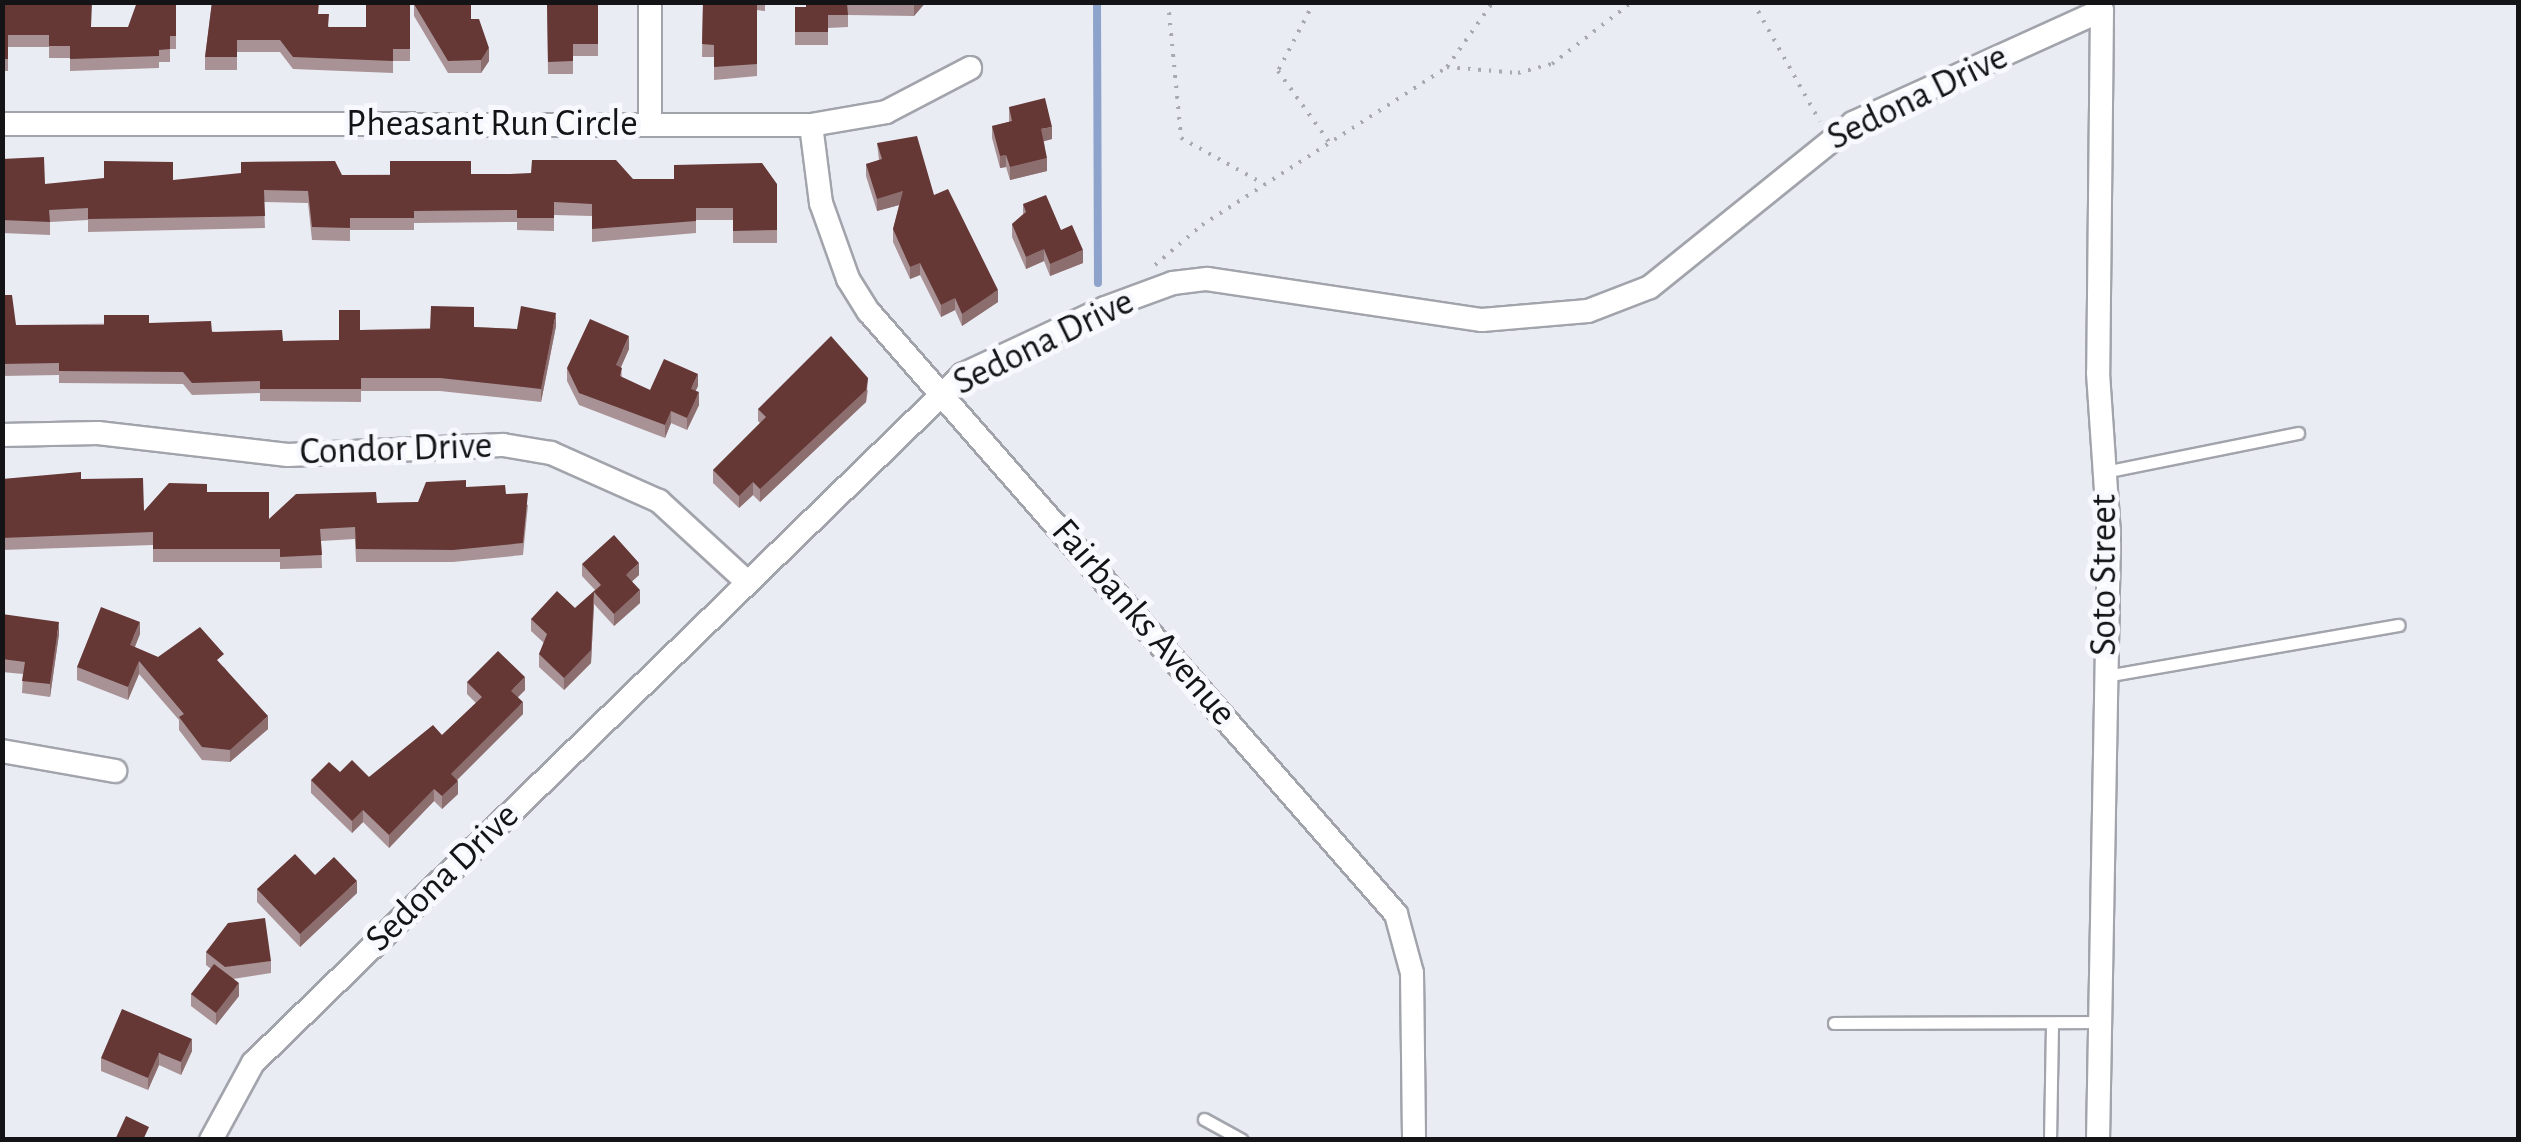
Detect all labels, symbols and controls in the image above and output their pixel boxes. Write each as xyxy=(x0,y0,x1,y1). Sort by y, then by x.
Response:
street label: Sedona Drive xyxy=(1820,35,2016,161)
street label: Pheasant Run Circle xyxy=(346,102,638,148)
street label: Sedona Drive xyxy=(946,280,1142,406)
street label: Condor Drive xyxy=(299,424,493,476)
street label: Soto Street xyxy=(2082,494,2128,656)
street label: Fairbanks Avenue xyxy=(1041,510,1245,736)
street label: Sedona Drive xyxy=(357,794,529,962)

